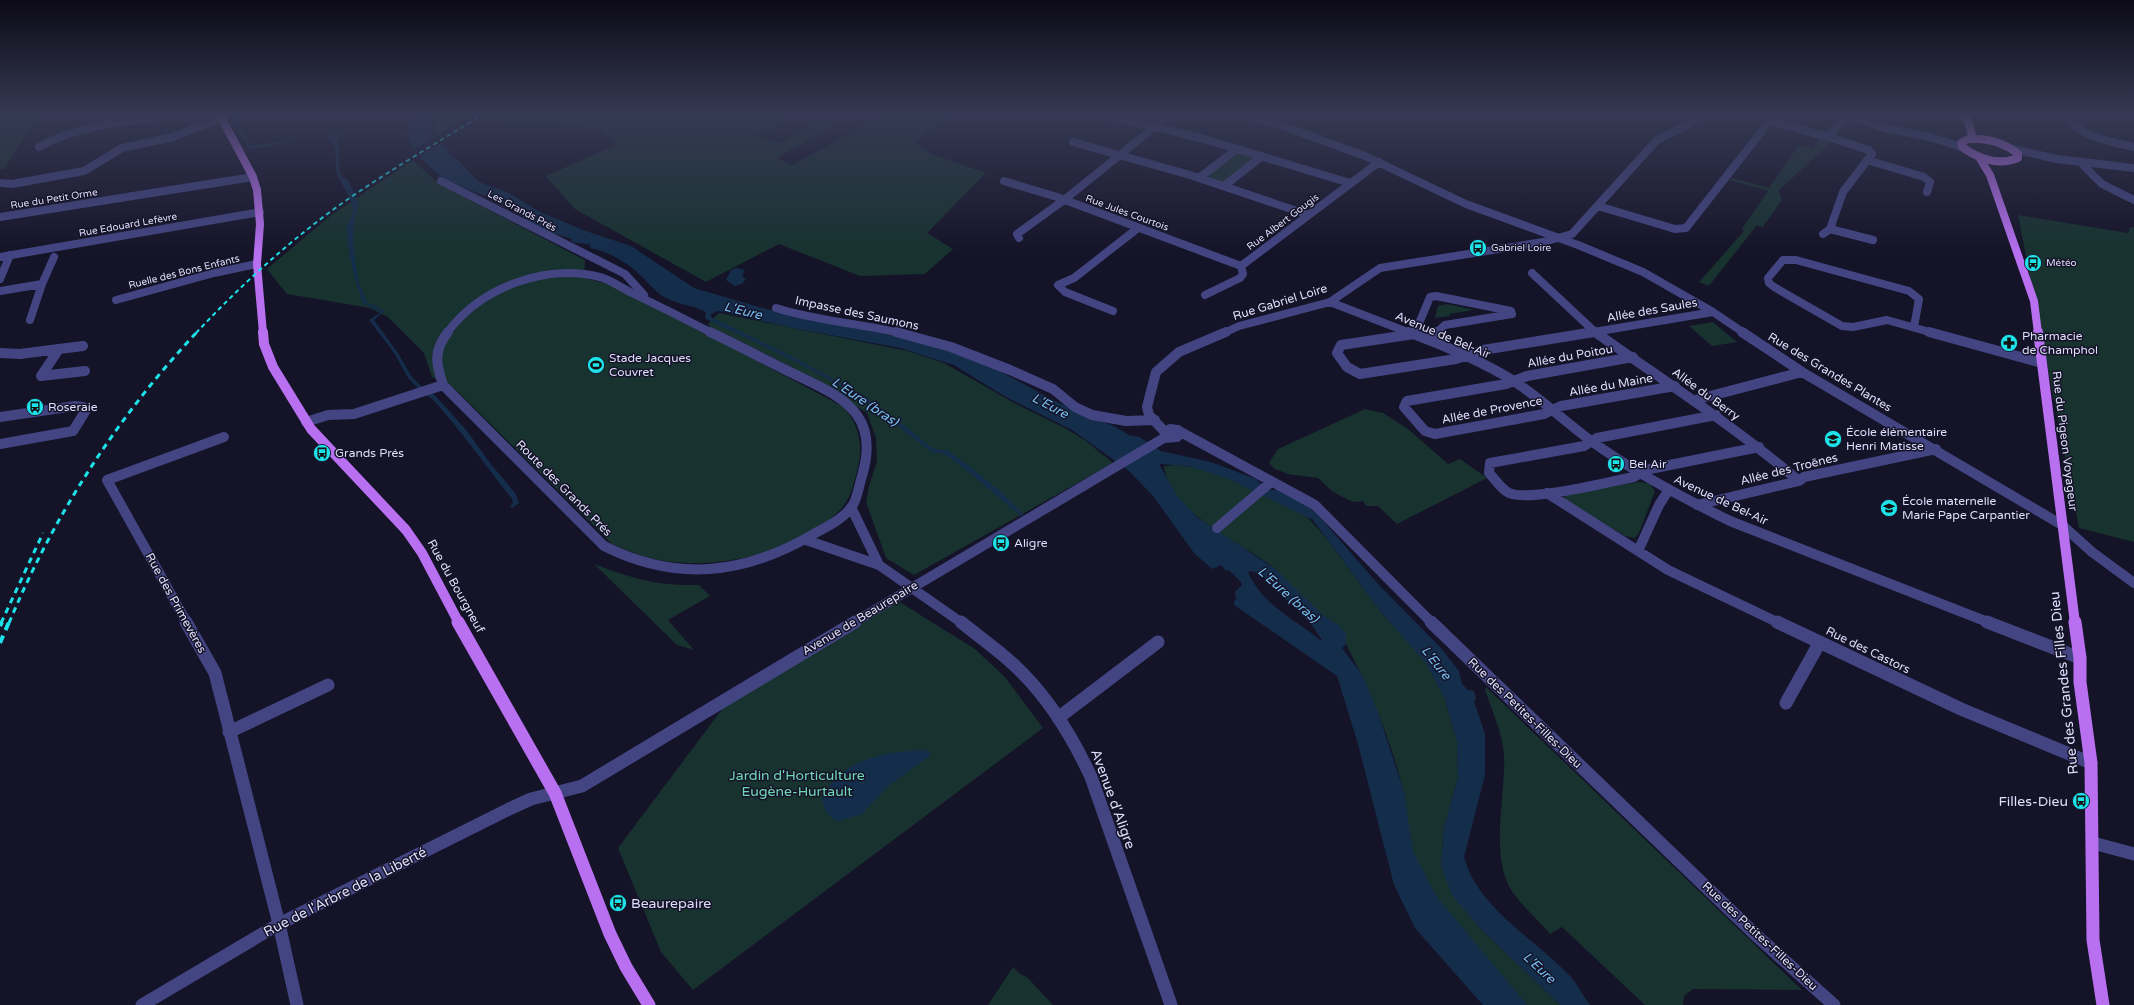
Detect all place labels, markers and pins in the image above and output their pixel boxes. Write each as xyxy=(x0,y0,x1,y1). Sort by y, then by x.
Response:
bus stop icon: Gabriel Loire xyxy=(1468,238,1488,258)
place label: Gabriel Loire xyxy=(1491,242,1552,254)
bus stop icon: Météo xyxy=(2023,253,2043,273)
place label: Météo xyxy=(2046,257,2077,269)
place label: Pharmacie de Champhol xyxy=(2022,329,2098,357)
pharmacy icon: Pharmacie de Champhol xyxy=(1999,333,2019,353)
place label: Stade Jacques Couvret xyxy=(609,351,691,379)
sports icon: Stade Jacques Couvret xyxy=(586,355,606,375)
bus stop icon: Roseraie xyxy=(25,397,45,417)
place label: Roseraie xyxy=(48,400,98,414)
place label: École élémentaire Henri Matisse xyxy=(1846,425,1947,453)
school or university icon: École élémentaire Henri Matisse xyxy=(1823,429,1843,449)
bus stop icon: Grands Prés xyxy=(312,443,332,463)
place label: Grands Prés xyxy=(335,446,404,460)
bus stop icon: Bel Air xyxy=(1606,454,1626,474)
place label: Bel Air xyxy=(1629,457,1667,471)
place label: École maternelle Marie Pape Carpantier xyxy=(1902,494,2030,522)
school or university icon: École maternelle Marie Pape Carpantier xyxy=(1879,498,1899,518)
bus stop icon: Aligre xyxy=(991,533,1011,553)
place label: Aligre xyxy=(1014,536,1048,550)
bus stop icon: Filles-Dieu xyxy=(2071,791,2091,811)
place label: Filles-Dieu xyxy=(1999,793,2068,810)
bus stop icon: Beaurepaire xyxy=(608,893,628,913)
place label: Beaurepaire xyxy=(631,895,711,912)

